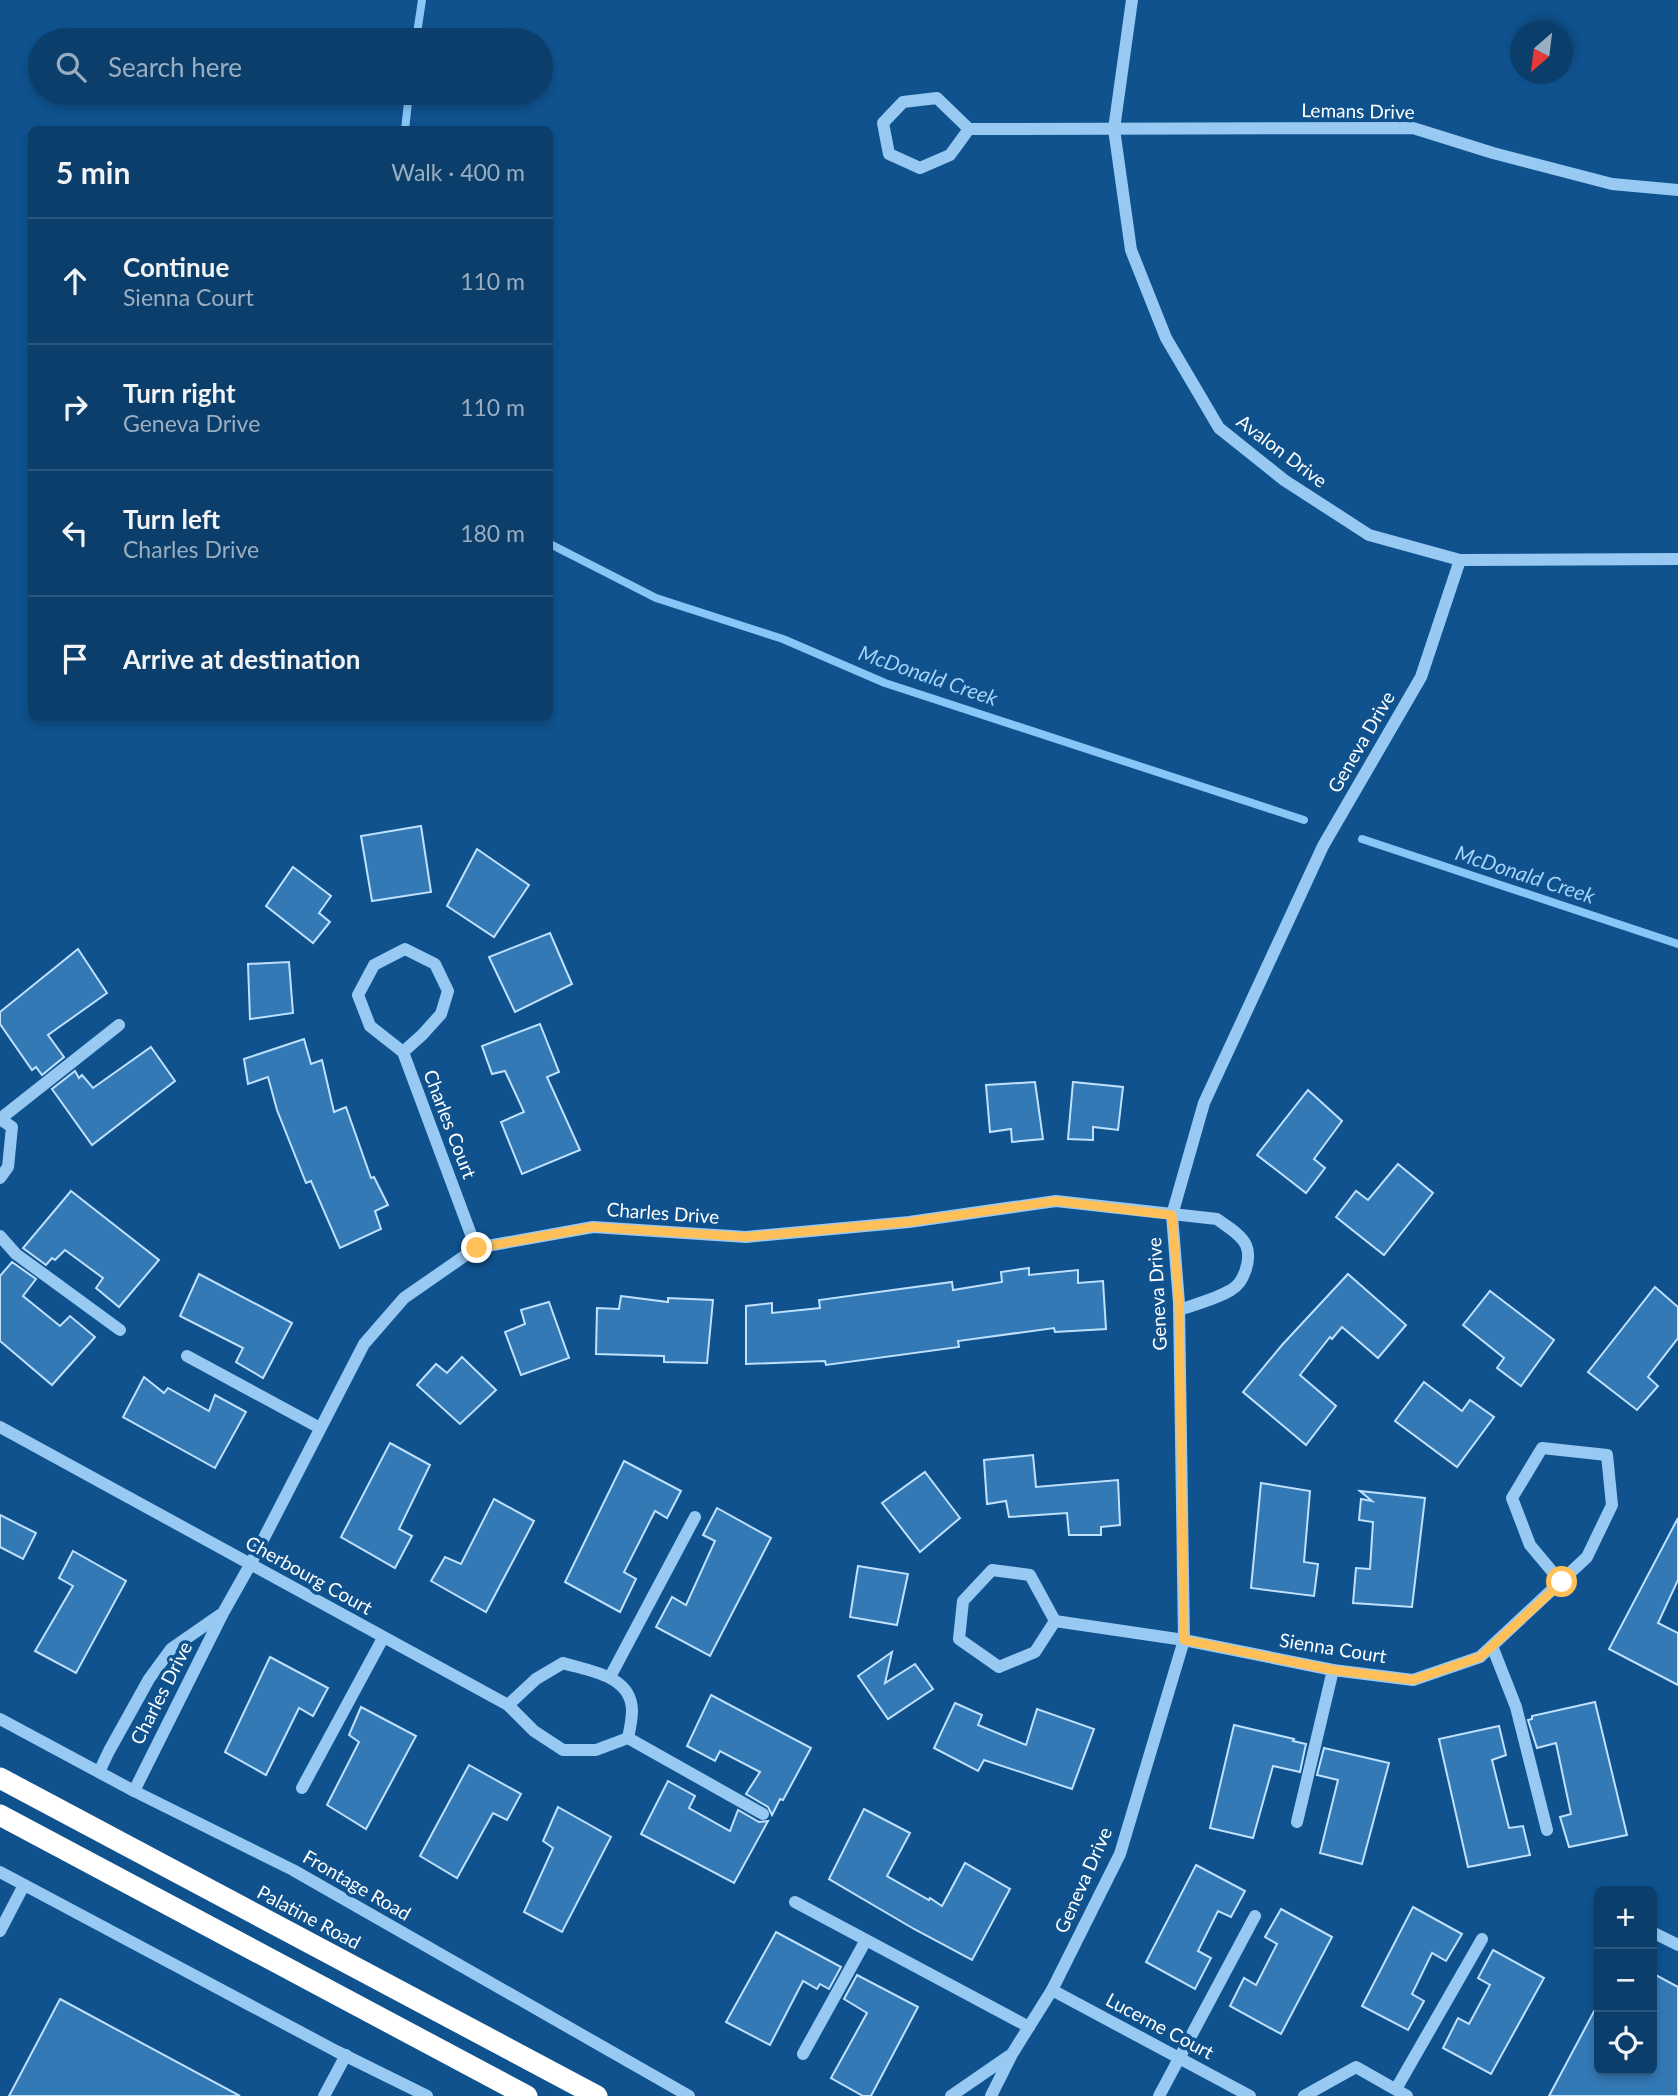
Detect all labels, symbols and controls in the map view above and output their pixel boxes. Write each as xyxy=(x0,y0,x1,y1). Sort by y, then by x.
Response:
north arrow xyxy=(1510,21,1573,84)
search box xyxy=(28,28,553,105)
icon: search xyxy=(52,48,90,86)
text: Search here xyxy=(108,51,242,83)
street label: Lemans Drive xyxy=(1301,98,1415,123)
text: 5 min xyxy=(56,154,130,190)
text: Walk · 400 m xyxy=(391,158,525,186)
text: Continue xyxy=(123,251,229,283)
icon: ahead xyxy=(56,262,94,300)
text: 110 m xyxy=(460,267,525,295)
text: Sienna Court xyxy=(123,283,254,311)
text: Turn right xyxy=(123,377,236,409)
icon: right xyxy=(56,388,94,426)
text: 110 m xyxy=(460,393,525,421)
text: Geneva Drive xyxy=(123,409,260,437)
street label: Avalon Drive xyxy=(1233,409,1332,492)
text: Turn left xyxy=(123,503,220,535)
icon: left xyxy=(56,514,94,552)
text: 180 m xyxy=(460,519,525,547)
text: Charles Drive xyxy=(123,535,259,563)
water label: McDonald Creek xyxy=(856,639,1002,710)
icon: arrive xyxy=(56,640,94,678)
text: Arrive at destination xyxy=(123,643,360,675)
street label: Geneva Drive xyxy=(1322,687,1399,797)
water label: McDonald Creek xyxy=(1453,839,1599,908)
street label: Charles Court xyxy=(419,1066,482,1182)
street label: Charles Drive xyxy=(606,1197,720,1228)
route end xyxy=(461,1232,492,1263)
street label: Geneva Drive xyxy=(1142,1237,1171,1351)
street label: Cherbourg Court xyxy=(242,1530,377,1619)
route start xyxy=(1546,1566,1577,1597)
street label: Sienna Court xyxy=(1278,1628,1388,1667)
street label: Charles Drive xyxy=(125,1637,196,1748)
street label: Geneva Drive xyxy=(1049,1823,1116,1936)
street label: Frontage Road xyxy=(299,1844,415,1925)
street label: Palatine Road xyxy=(254,1880,365,1953)
map controls xyxy=(1594,1886,1657,2075)
button: + xyxy=(1594,1886,1657,1949)
button: − xyxy=(1594,1949,1657,2012)
street label: Lucerne Court xyxy=(1102,1988,1218,2064)
button: locate xyxy=(1594,2012,1657,2075)

